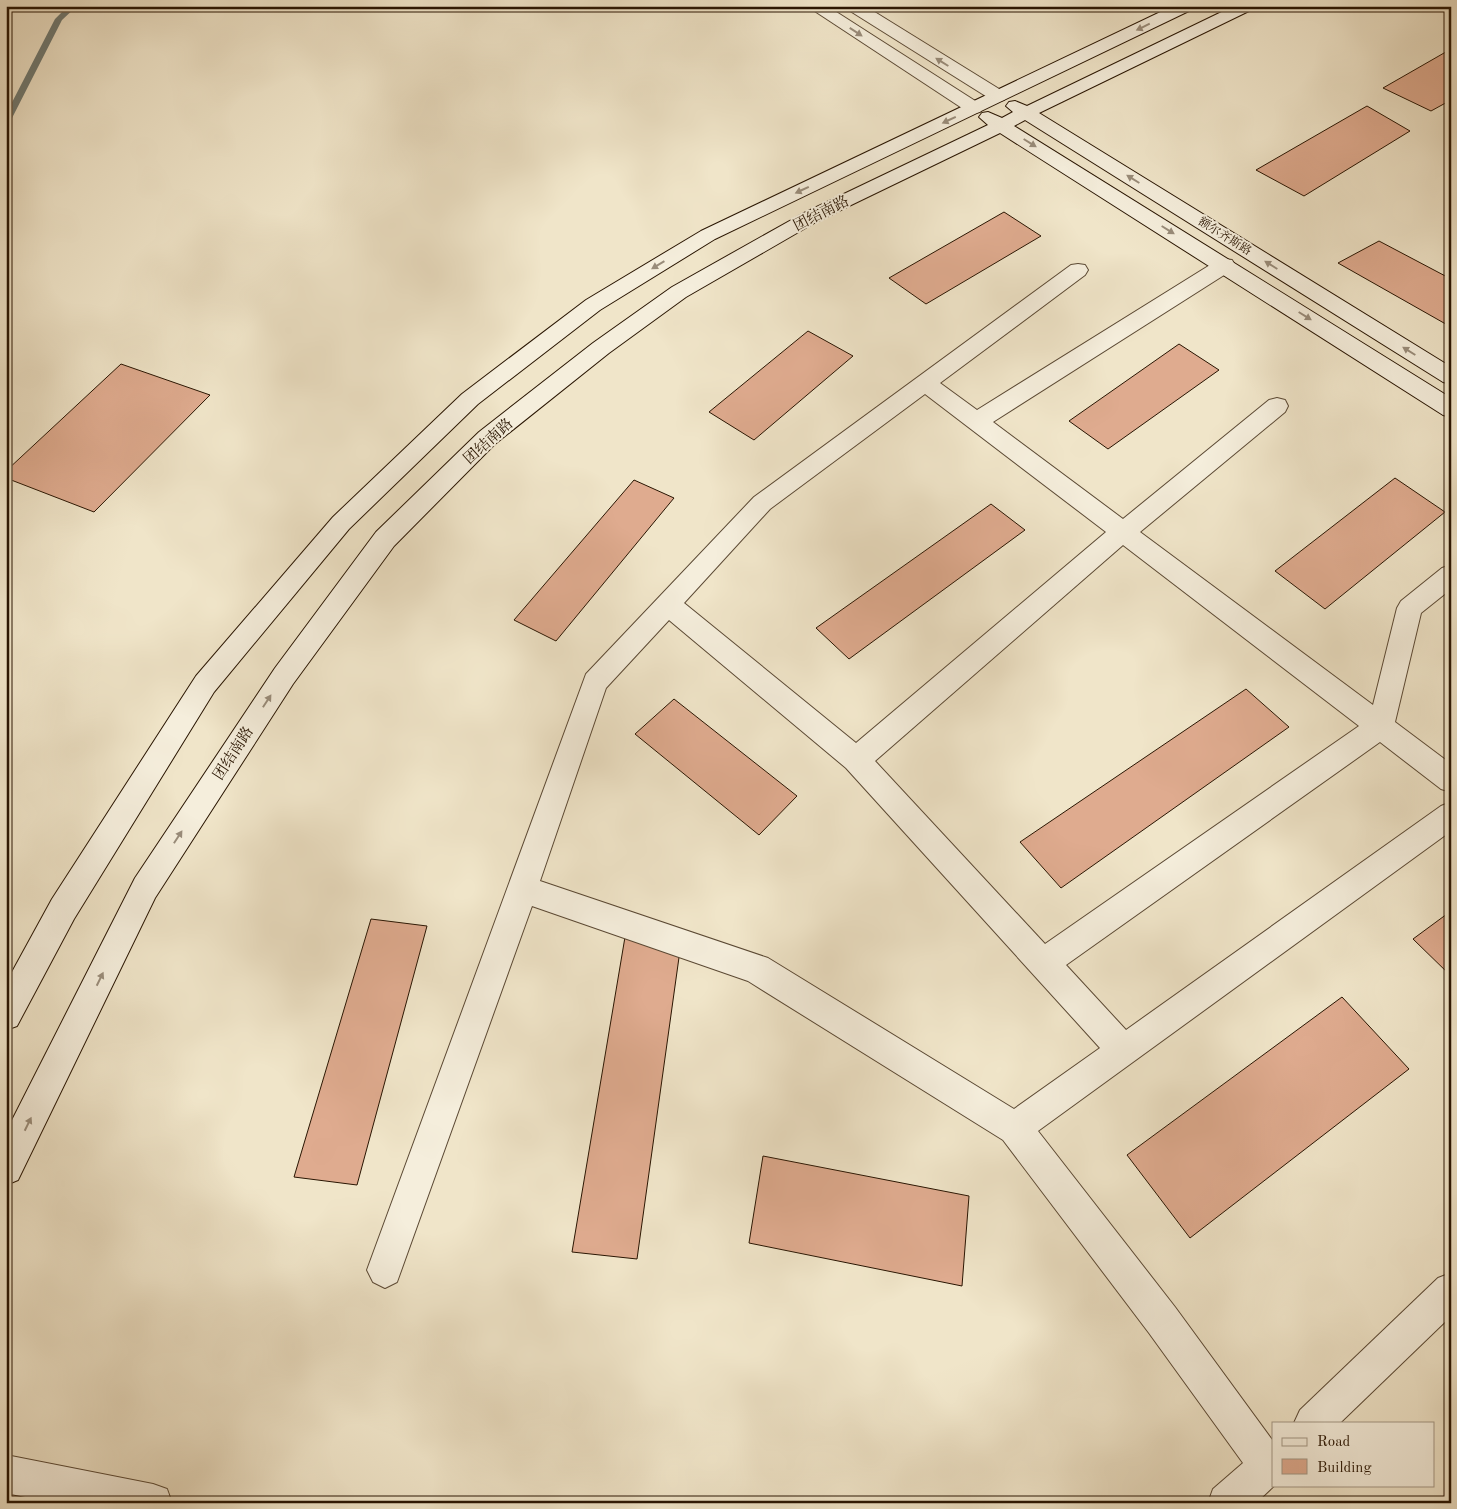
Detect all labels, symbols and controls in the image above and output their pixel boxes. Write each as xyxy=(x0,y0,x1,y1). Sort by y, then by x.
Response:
one-way arrow xyxy=(1136,23,1150,31)
one-way arrow xyxy=(850,28,863,37)
one-way arrow xyxy=(935,57,948,66)
one-way arrow xyxy=(942,116,956,124)
one-way arrow xyxy=(1024,139,1037,148)
one-way arrow xyxy=(1127,175,1140,184)
one-way arrow xyxy=(795,186,809,194)
street label: 团结南路 xyxy=(791,192,852,235)
street label: 额尔齐斯路 xyxy=(1196,214,1254,258)
one-way arrow xyxy=(1161,225,1175,234)
one-way arrow xyxy=(652,260,665,270)
one-way arrow xyxy=(1265,261,1278,270)
one-way arrow xyxy=(1299,312,1312,321)
one-way arrow xyxy=(1403,346,1416,356)
street label: 团结南路 xyxy=(460,415,516,468)
one-way arrow xyxy=(263,694,272,707)
street label: 团结南路 xyxy=(210,723,257,783)
one-way arrow xyxy=(174,830,183,843)
one-way arrow xyxy=(96,972,104,986)
one-way arrow xyxy=(24,1117,32,1131)
legend xyxy=(1272,1422,1434,1486)
text: Road xyxy=(1317,1435,1351,1450)
text: Building xyxy=(1317,1461,1372,1476)

